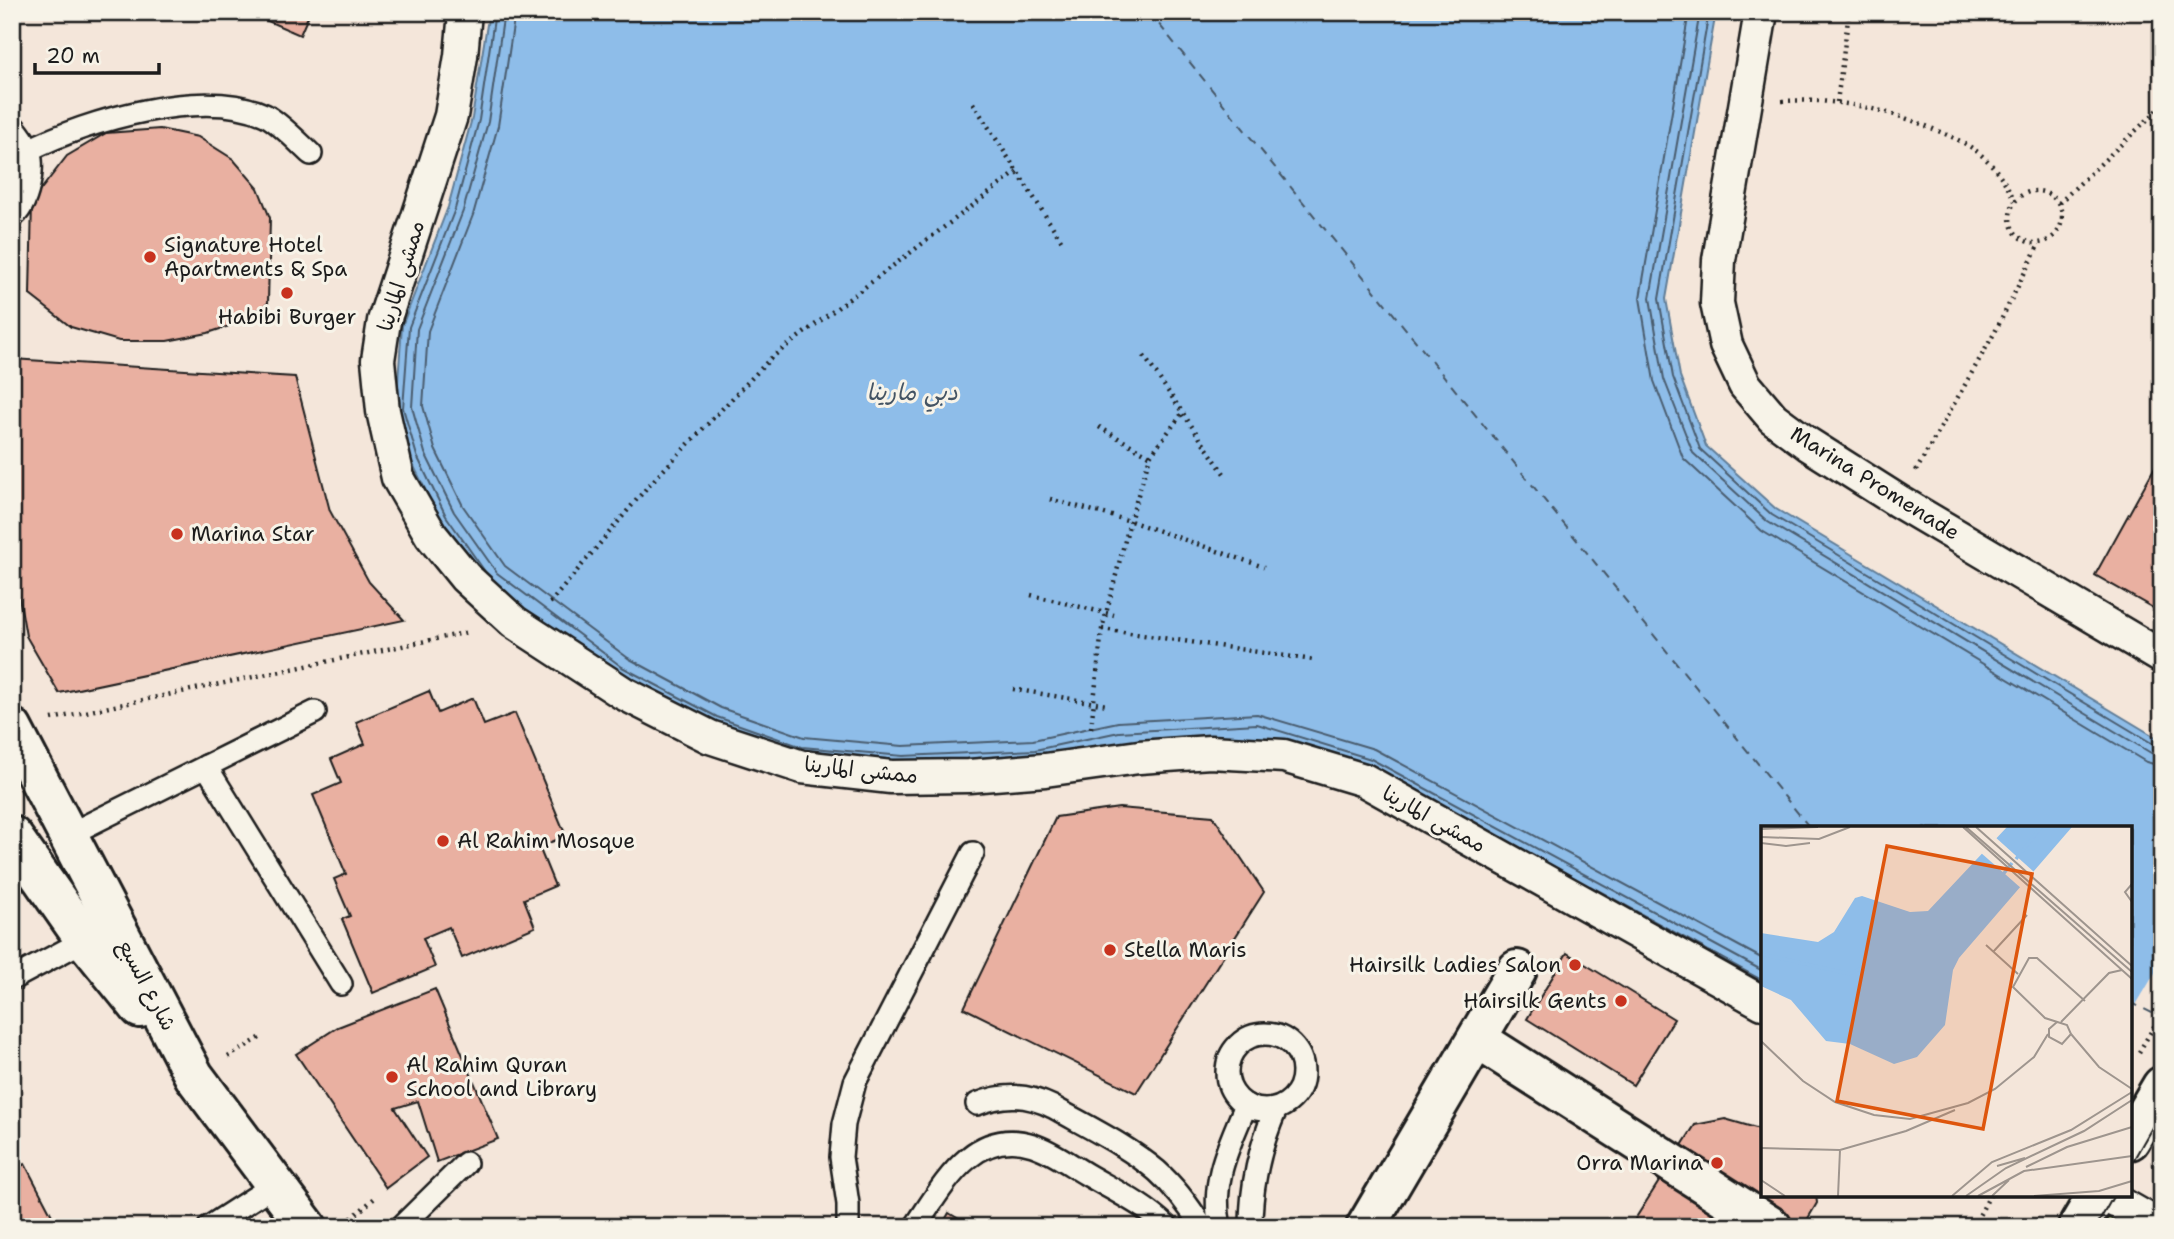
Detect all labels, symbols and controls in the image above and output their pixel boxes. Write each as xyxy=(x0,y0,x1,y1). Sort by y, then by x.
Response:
scale bar xyxy=(35,32,159,76)
text: 20 m xyxy=(46,42,100,70)
street label: ممشى المارينا xyxy=(371,217,431,335)
place label: Signature Hotel Apartments & Spa xyxy=(164,231,347,283)
marker: Signature Hotel Apartments & Spa xyxy=(142,249,158,265)
marker: Habibi Burger xyxy=(279,285,295,301)
place label: Habibi Burger xyxy=(218,303,356,331)
water label: دبي مارينا xyxy=(866,377,958,412)
street label: Marina Promenade xyxy=(1785,420,1965,546)
place label: Marina Star xyxy=(191,520,315,548)
marker: Marina Star xyxy=(169,526,185,542)
street label: ممشى المارينا xyxy=(803,750,919,790)
street label: ممشى المارينا xyxy=(1377,779,1491,859)
inset map xyxy=(1761,826,2132,1197)
place label: Al Rahim Mosque xyxy=(457,827,635,855)
marker: Al Rahim Mosque xyxy=(435,833,451,849)
street label: شارع السبع xyxy=(110,934,183,1036)
place label: Stella Maris xyxy=(1124,936,1247,964)
marker: Stella Maris xyxy=(1102,942,1118,958)
place label: Hairsilk Ladies Salon xyxy=(1349,951,1561,979)
marker: Hairsilk Ladies Salon xyxy=(1567,957,1583,973)
place label: Hairsilk Gents xyxy=(1463,987,1607,1015)
marker: Hairsilk Gents xyxy=(1613,993,1629,1009)
place label: Al Rahim Quran School and Library xyxy=(406,1051,597,1103)
marker: Al Rahim Quran School and Library xyxy=(384,1069,400,1085)
place label: Orra Marina xyxy=(1576,1149,1703,1177)
marker: Orra Marina xyxy=(1709,1155,1725,1171)

